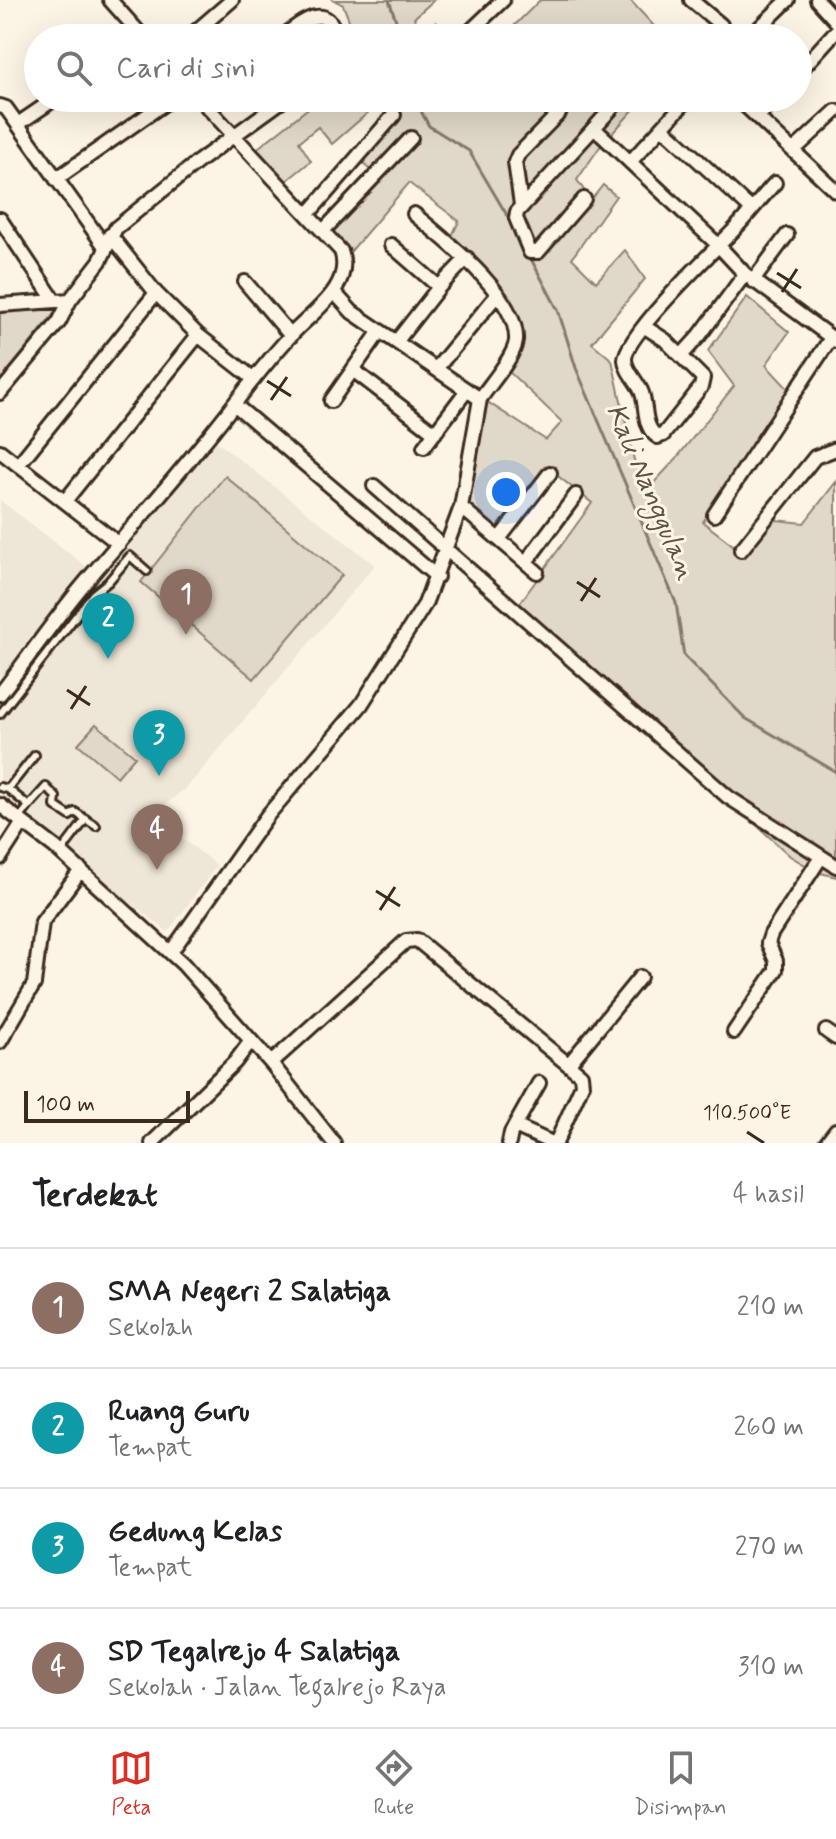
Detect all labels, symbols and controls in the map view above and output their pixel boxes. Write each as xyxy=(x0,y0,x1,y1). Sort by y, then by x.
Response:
search box xyxy=(24,24,812,112)
icon: search xyxy=(52,46,96,90)
text: Cari di sini xyxy=(116,49,256,88)
water label: Kali Nanggulan xyxy=(594,398,704,586)
your location xyxy=(486,472,526,512)
pin: 1 xyxy=(160,569,212,635)
pin: 2 xyxy=(82,593,134,659)
pin: 3 xyxy=(133,710,185,776)
pin: 4 xyxy=(131,804,183,870)
scale bar xyxy=(24,1087,190,1123)
text: 100 m xyxy=(36,1091,95,1119)
text: 110.500°E xyxy=(703,1100,791,1127)
text: Terdekat xyxy=(32,1173,158,1218)
text: 4 hasil xyxy=(733,1178,804,1212)
text: SMA Negeri 2 Salatiga xyxy=(108,1272,391,1311)
text: 1 xyxy=(52,1291,64,1325)
text: 210 m xyxy=(737,1291,804,1325)
text: Sekolah xyxy=(108,1311,194,1345)
text: Ruang Guru xyxy=(108,1392,250,1431)
text: 2 xyxy=(52,1411,64,1445)
text: 260 m xyxy=(734,1411,804,1445)
text: Tempat xyxy=(108,1431,192,1465)
text: Gedung Kelas xyxy=(108,1512,282,1551)
text: 3 xyxy=(52,1531,64,1565)
text: 270 m xyxy=(735,1531,804,1565)
text: Tempat xyxy=(108,1551,192,1585)
text: SD Tegalrejo 4 Salatiga xyxy=(108,1632,400,1671)
text: 4 xyxy=(50,1651,66,1685)
text: 310 m xyxy=(738,1651,804,1685)
text: Sekolah · Jalan Tegalrejo Raya xyxy=(108,1671,447,1705)
tab: Peta xyxy=(109,1746,153,1822)
tab: Rute xyxy=(372,1746,416,1822)
tab: Disimpan xyxy=(634,1746,727,1822)

